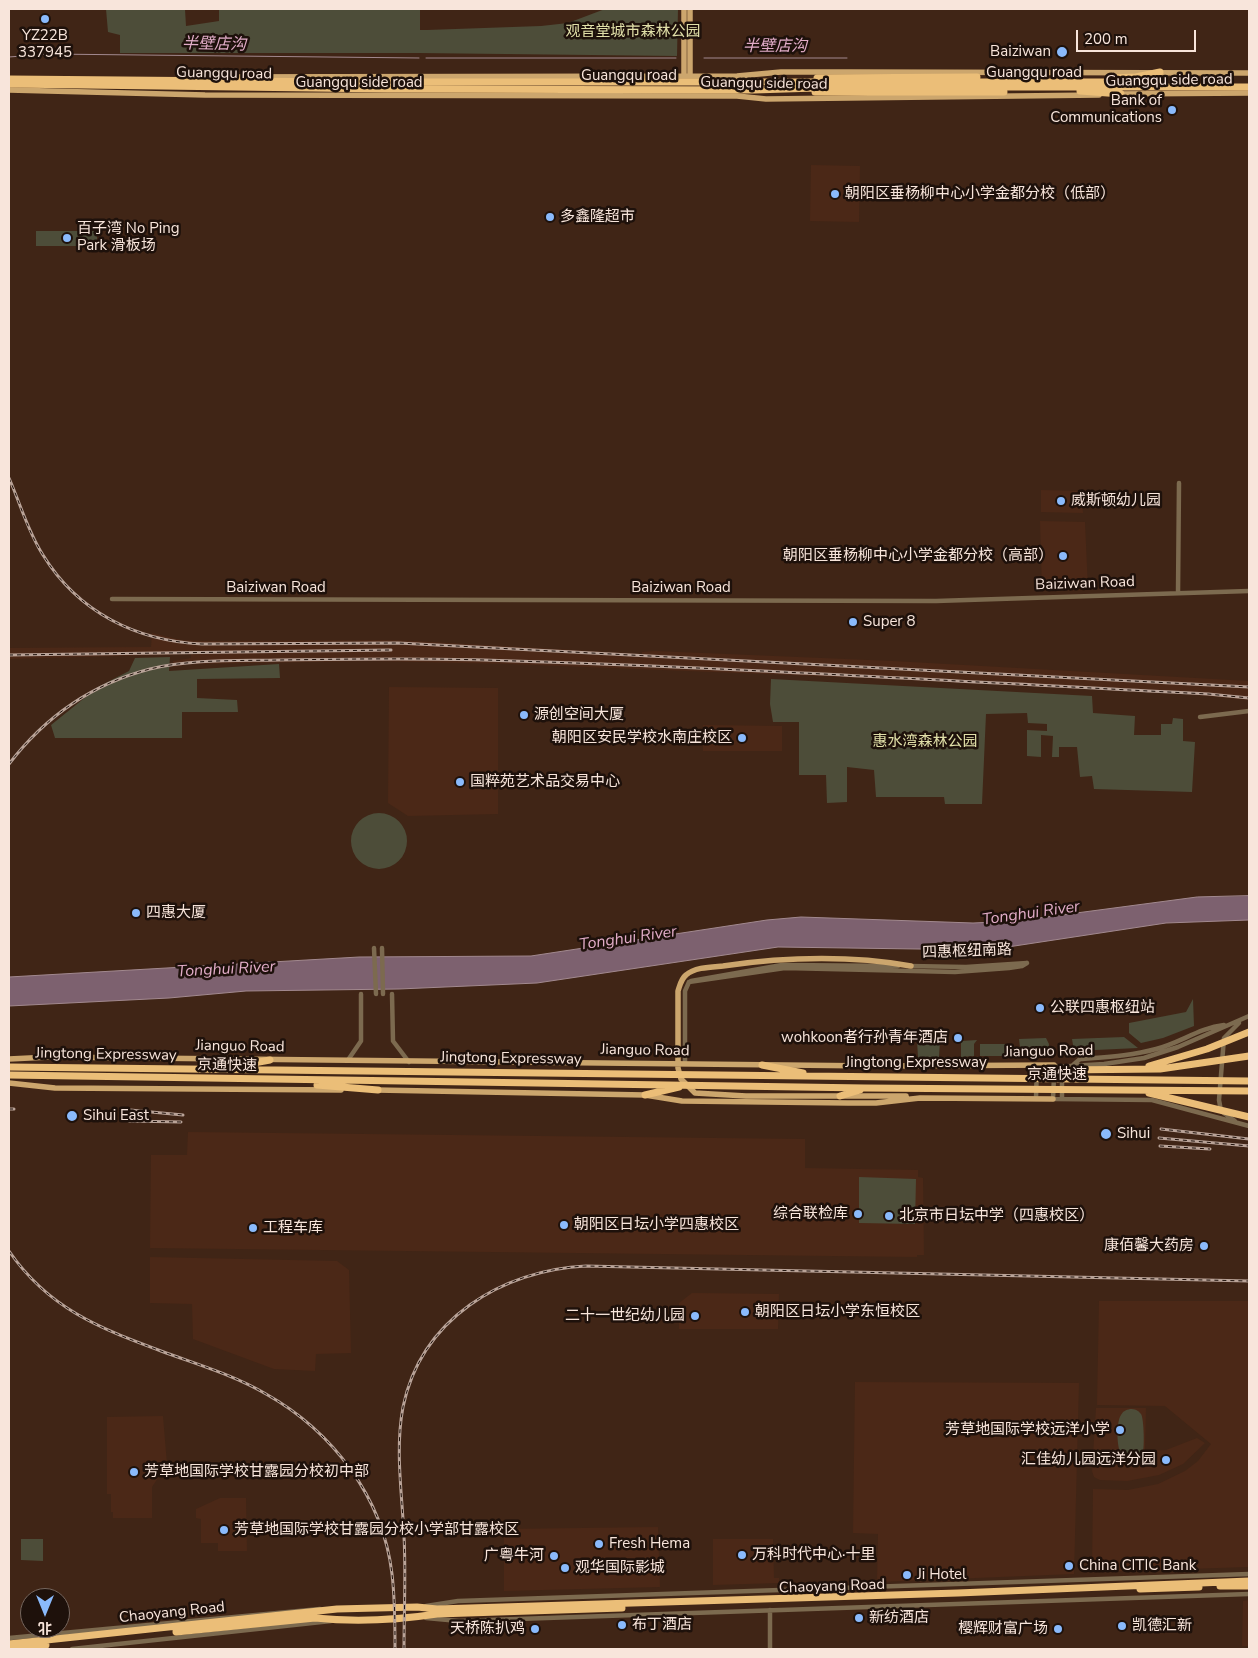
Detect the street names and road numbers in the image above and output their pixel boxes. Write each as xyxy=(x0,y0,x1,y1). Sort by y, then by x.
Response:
street label: Guangqu road xyxy=(176,64,272,84)
street label: Guangqu road xyxy=(986,64,1082,82)
street label: Guangqu road xyxy=(581,67,677,85)
street label: Guangqu side road xyxy=(1105,71,1233,91)
street label: Guangqu side road xyxy=(295,74,423,92)
street label: Guangqu side road xyxy=(700,74,828,94)
street label: Baiziwan Road xyxy=(1035,573,1135,595)
street label: Baiziwan Road xyxy=(226,579,326,597)
street label: Baiziwan Road xyxy=(631,579,731,597)
street label: 四惠枢纽南路 xyxy=(922,941,1012,963)
street label: Jianguo Road xyxy=(195,1037,285,1057)
street label: Jianguo Road xyxy=(600,1041,690,1061)
street label: Jianguo Road xyxy=(1004,1042,1094,1062)
street label: Jingtong Expressway xyxy=(35,1045,177,1065)
street label: Jingtong Expressway xyxy=(440,1049,582,1069)
street label: Jingtong Expressway xyxy=(845,1054,987,1072)
street label: 京通快速 xyxy=(197,1056,257,1076)
street label: 京通快速 xyxy=(1027,1066,1087,1084)
street label: Chaoyang Road xyxy=(779,1576,885,1598)
street label: Chaoyang Road xyxy=(118,1598,226,1628)

